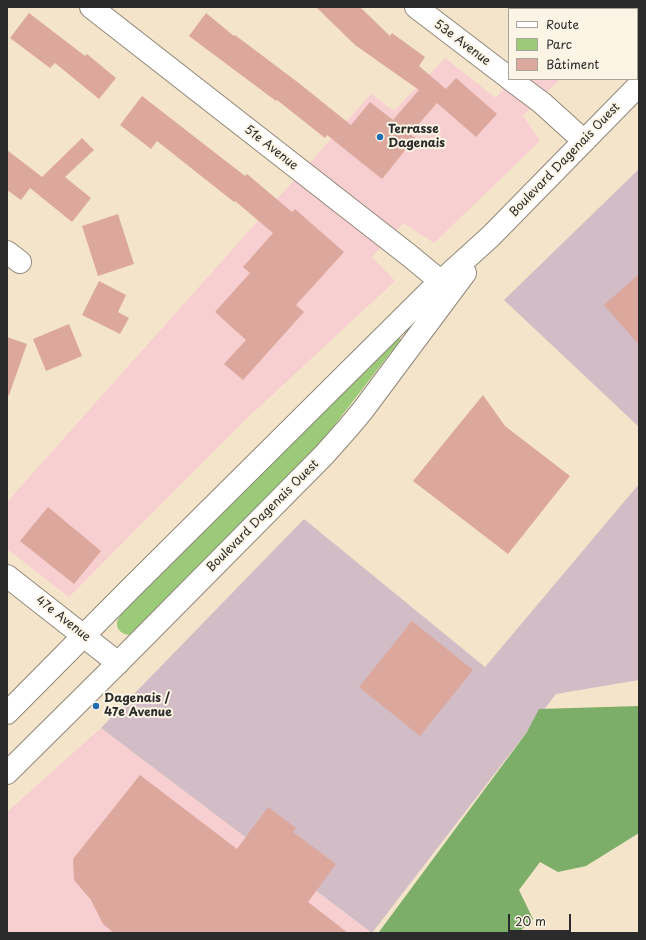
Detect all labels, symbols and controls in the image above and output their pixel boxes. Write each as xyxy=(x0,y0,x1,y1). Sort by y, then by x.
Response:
legend xyxy=(508,8,638,80)
text: Route xyxy=(546,15,579,33)
street label: 53e Avenue xyxy=(431,17,493,69)
text: Parc xyxy=(546,35,572,53)
text: Bâtiment xyxy=(546,55,599,73)
street label: Boulevard Dagenais Ouest xyxy=(507,100,623,220)
street label: 51e Avenue xyxy=(241,123,301,173)
place label: Terrasse Dagenais xyxy=(388,123,445,151)
marker: Terrasse Dagenais xyxy=(375,132,385,142)
street label: Boulevard Dagenais Ouest xyxy=(204,457,322,575)
street label: 47e Avenue xyxy=(33,593,93,645)
place label: Dagenais / 47e Avenue xyxy=(104,692,172,720)
marker: Dagenais / 47e Avenue xyxy=(91,701,101,711)
scale bar xyxy=(510,906,573,932)
text: 20 m xyxy=(515,912,546,930)

